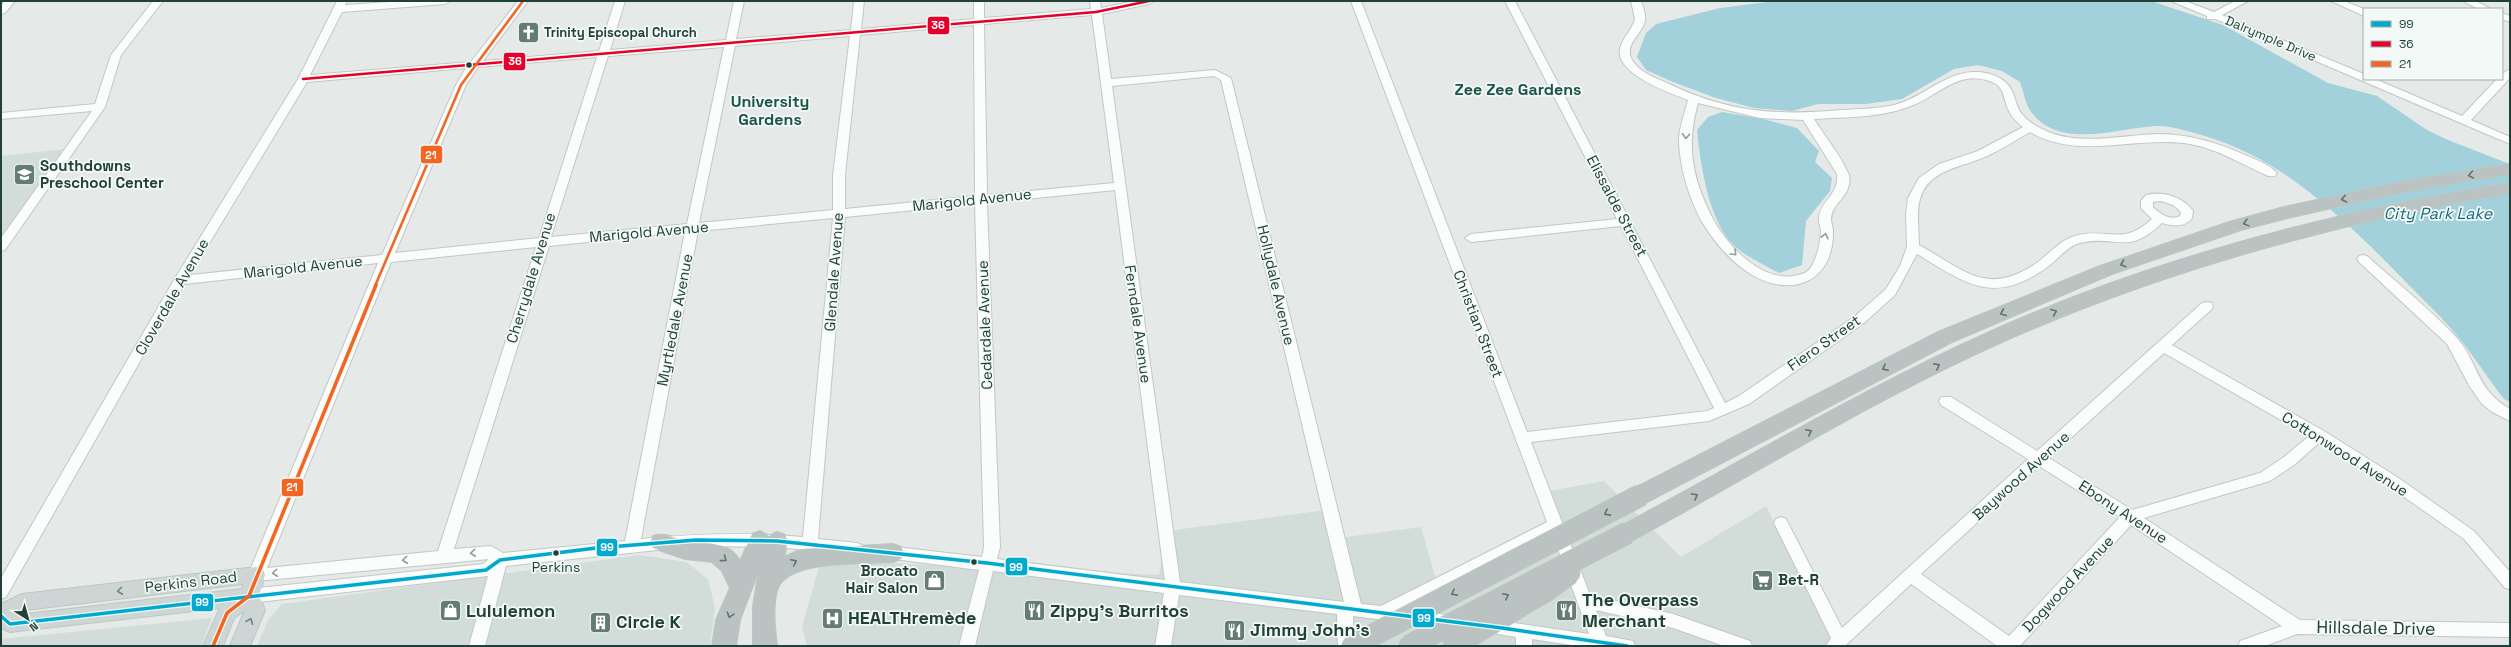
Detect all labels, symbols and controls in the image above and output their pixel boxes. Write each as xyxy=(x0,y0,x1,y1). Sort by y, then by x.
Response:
legend xyxy=(2363,8,2503,80)
street label: Dalrymple Drive xyxy=(2223,12,2319,65)
line badge: 36 xyxy=(927,16,950,35)
text: 99 xyxy=(2399,16,2414,32)
text: 36 xyxy=(931,18,945,32)
church icon: Trinity Episcopal Church xyxy=(516,19,542,45)
place label: Trinity Episcopal Church xyxy=(544,24,697,41)
text: 36 xyxy=(2399,36,2414,52)
line badge: 36 xyxy=(503,52,526,71)
text: 36 xyxy=(508,54,522,68)
text: 21 xyxy=(2399,56,2411,72)
unlabelled marker xyxy=(464,60,474,70)
district label: Zee Zee Gardens xyxy=(1455,79,1581,100)
district label: University Gardens xyxy=(731,91,809,130)
one-way arrow xyxy=(1682,133,1691,139)
line badge: 21 xyxy=(420,145,443,164)
text: 21 xyxy=(425,148,437,162)
street label: Elissalde Street xyxy=(1583,152,1652,260)
place label: Southdowns Preschool Center xyxy=(40,156,164,192)
school or university icon: Southdowns Preschool Center xyxy=(12,162,38,188)
one-way arrow xyxy=(2468,170,2475,179)
street label: Marigold Avenue xyxy=(911,184,1033,215)
one-way arrow xyxy=(2341,195,2347,203)
water label: City Park Lake xyxy=(2384,203,2493,224)
street label: Cherrydale Avenue xyxy=(502,210,559,346)
street label: Glendale Avenue xyxy=(820,212,847,332)
street label: Marigold Avenue xyxy=(588,217,710,246)
one-way arrow xyxy=(2243,218,2250,227)
street label: Hollydale Avenue xyxy=(1253,223,1300,347)
one-way arrow xyxy=(1821,233,1829,239)
street label: Cloverdale Avenue xyxy=(130,235,213,359)
one-way arrow xyxy=(1729,248,1737,256)
street label: Marigold Avenue xyxy=(242,251,364,282)
street label: Myrtledale Avenue xyxy=(652,252,697,388)
one-way arrow xyxy=(2119,259,2126,268)
street label: Cedardale Avenue xyxy=(973,260,996,390)
street label: Ferndale Avenue xyxy=(1121,264,1156,384)
street label: Christian Street xyxy=(1449,267,1508,381)
one-way arrow xyxy=(1999,308,2007,316)
one-way arrow xyxy=(2051,308,2058,316)
street label: Fiero Street xyxy=(1783,310,1864,375)
one-way arrow xyxy=(1882,363,1889,371)
one-way arrow xyxy=(1932,363,1940,371)
street label: Cottonwood Avenue xyxy=(2278,407,2412,500)
street label: Baywood Avenue xyxy=(1968,427,2073,524)
one-way arrow xyxy=(1804,429,1812,437)
street label: Ebony Avenue xyxy=(2075,476,2171,547)
line badge: 21 xyxy=(281,478,304,497)
text: 21 xyxy=(286,480,298,494)
one-way arrow xyxy=(1691,493,1698,500)
one-way arrow xyxy=(1603,508,1611,516)
street label: Dogwood Avenue xyxy=(2018,531,2117,636)
line badge: 99 xyxy=(596,538,618,557)
text: 99 xyxy=(600,540,614,554)
marker: Perkins xyxy=(551,548,561,558)
one-way arrow xyxy=(470,549,476,558)
one-way arrow xyxy=(402,555,408,564)
one-way arrow xyxy=(720,555,727,562)
unlabelled marker xyxy=(969,557,979,567)
line badge: 99 xyxy=(1005,557,1028,576)
place label: Perkins xyxy=(532,558,580,576)
one-way arrow xyxy=(789,559,797,567)
text: 99 xyxy=(1009,560,1023,574)
place label: Brocato Hair Salon xyxy=(846,561,918,597)
street label: Perkins Road xyxy=(144,566,238,597)
shop icon: Brocato Hair Salon xyxy=(921,567,947,593)
supermarket icon: Bet-R xyxy=(1749,567,1775,593)
one-way arrow xyxy=(272,568,278,577)
place label: Bet-R xyxy=(1778,570,1819,589)
one-way arrow xyxy=(117,586,123,595)
one-way arrow xyxy=(1451,588,1458,595)
place label: The Overpass Merchant xyxy=(1582,588,1699,632)
line badge: 99 xyxy=(191,593,214,612)
one-way arrow xyxy=(1502,593,1509,601)
text: 99 xyxy=(195,595,209,609)
restaurant icon: The Overpass Merchant xyxy=(1554,597,1580,623)
shop icon: Lululemon xyxy=(438,598,464,624)
restaurant icon: Zippy's Burritos xyxy=(1021,598,1047,624)
north arrow xyxy=(8,599,48,639)
place label: Lululemon xyxy=(466,599,555,622)
place label: Zippy's Burritos xyxy=(1050,599,1189,622)
hospital icon: HEALTHremède xyxy=(820,605,846,631)
place label: HEALTHremède xyxy=(848,606,976,629)
line badge: 99 xyxy=(1412,608,1435,628)
building icon: Circle K xyxy=(587,609,613,635)
place label: Circle K xyxy=(616,610,681,633)
one-way arrow xyxy=(726,611,735,618)
text: 99 xyxy=(1417,611,1431,625)
street label: Hillsdale Drive xyxy=(2316,615,2436,640)
one-way arrow xyxy=(245,617,253,625)
restaurant icon: Jimmy John's xyxy=(1221,617,1247,643)
place label: Jimmy John's xyxy=(1250,618,1370,641)
text: N xyxy=(27,619,41,635)

